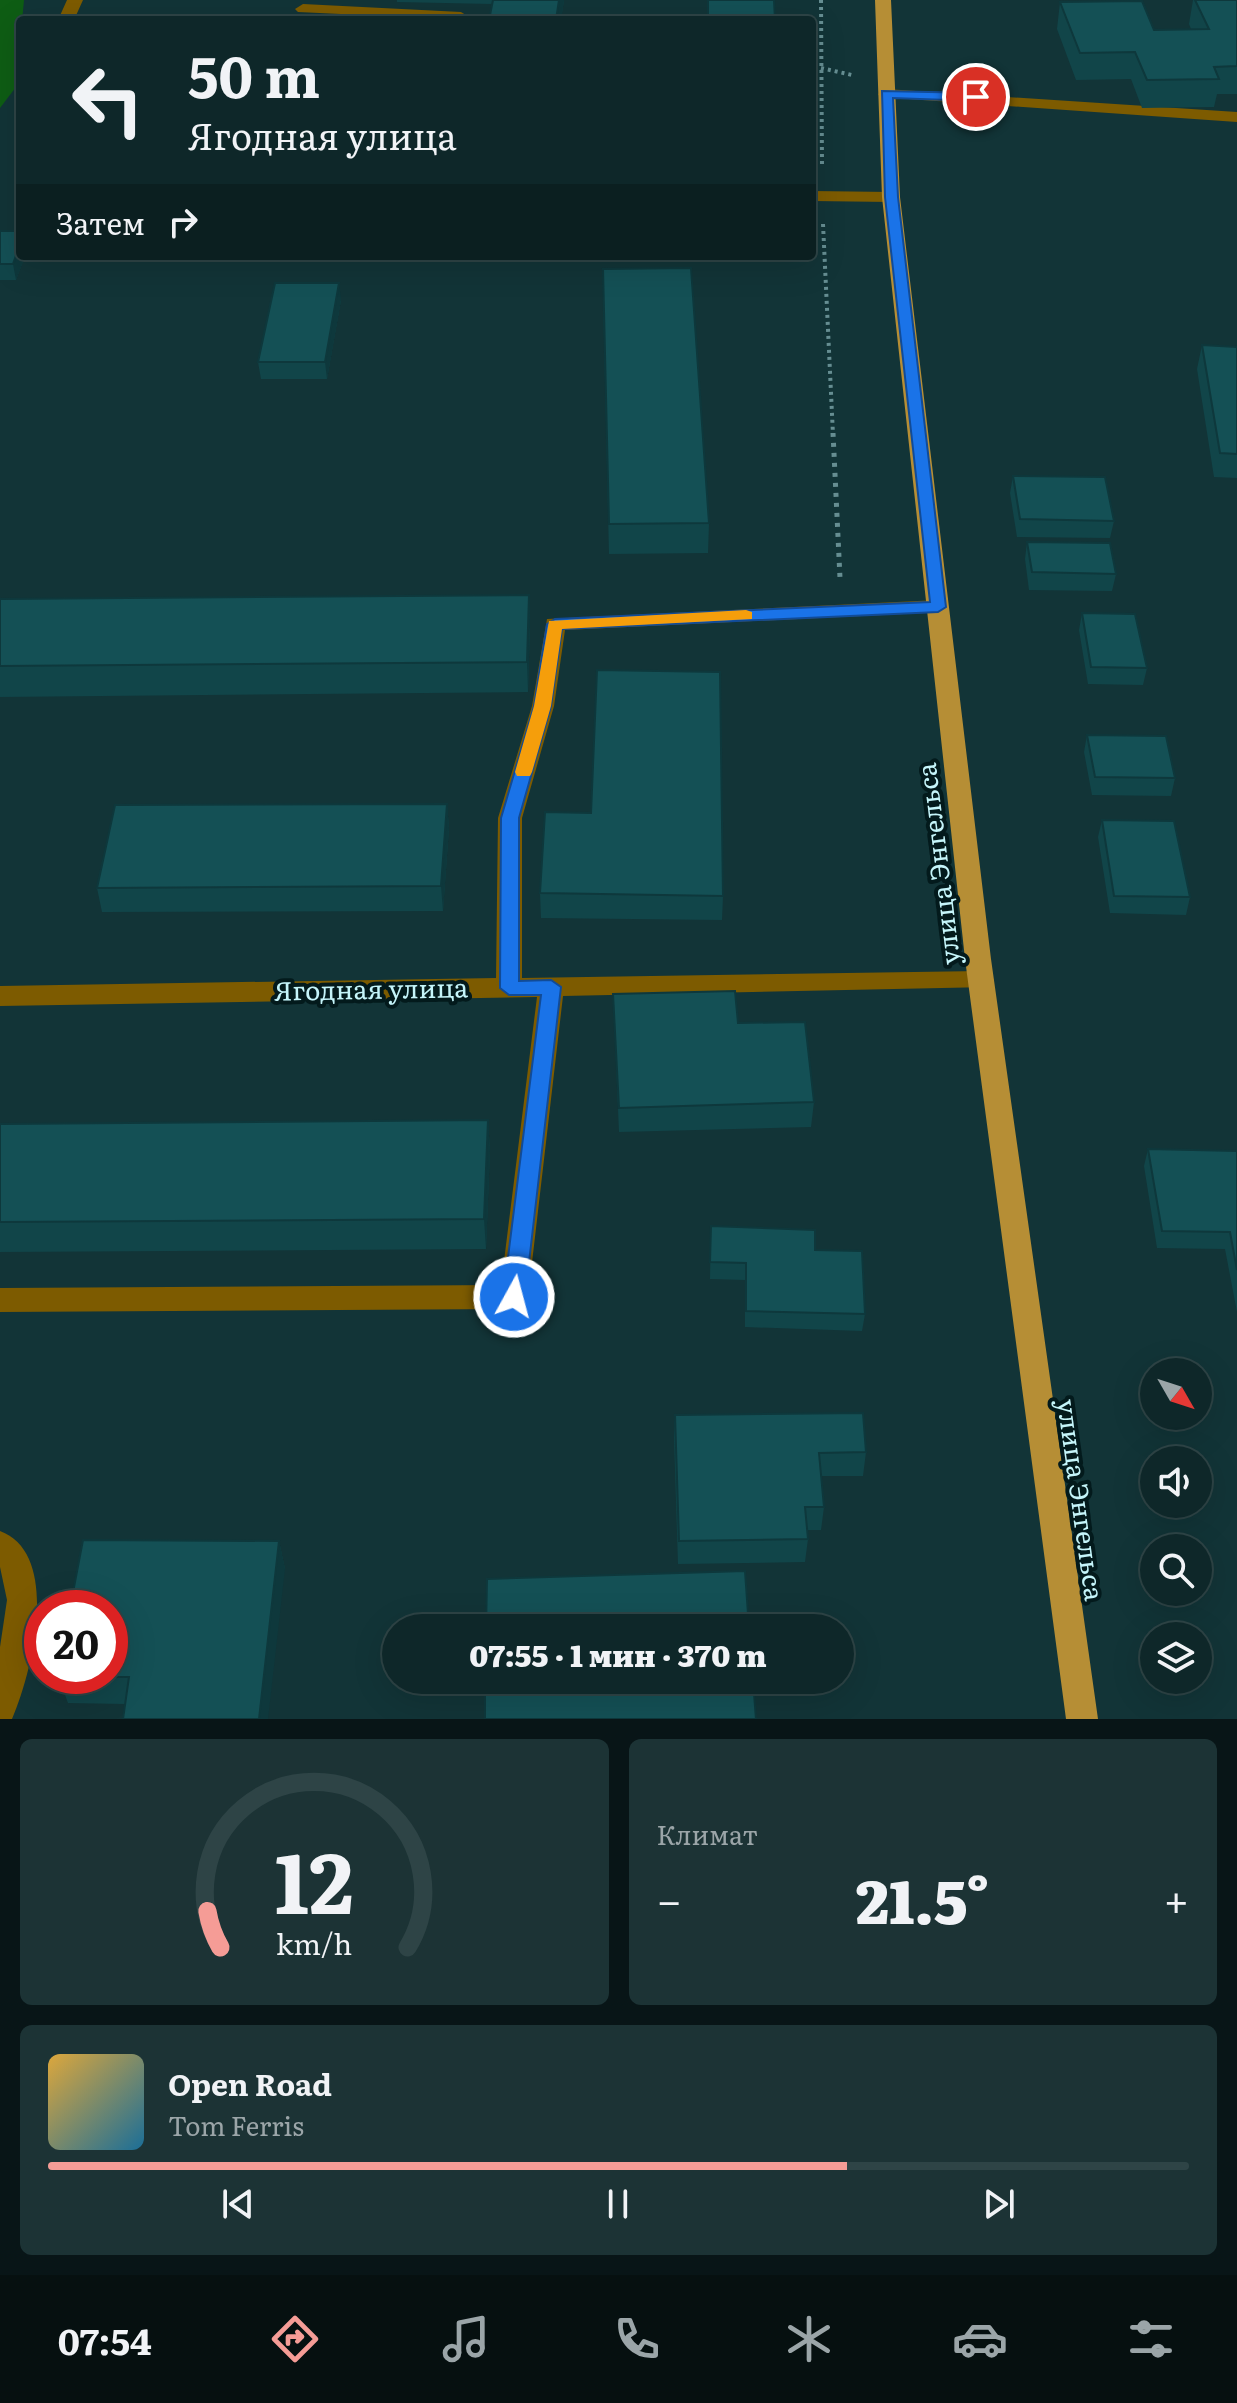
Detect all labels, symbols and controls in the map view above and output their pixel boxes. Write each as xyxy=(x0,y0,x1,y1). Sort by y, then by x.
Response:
text: 50 m xyxy=(188,32,320,115)
icon: left xyxy=(56,48,160,152)
pin xyxy=(942,63,1010,131)
icon: arrive xyxy=(954,75,998,119)
text: Ягодная улица xyxy=(188,108,457,161)
text: Затем xyxy=(56,200,145,244)
icon: right xyxy=(161,200,205,244)
street label: улица Энгельса xyxy=(905,761,968,968)
street label: Ягодная улица xyxy=(274,966,468,1009)
position arrow xyxy=(472,1255,556,1339)
north arrow xyxy=(1140,1358,1212,1430)
map controls xyxy=(1140,1358,1212,1694)
street label: улица Энгельса xyxy=(1049,1396,1116,1603)
button: sound xyxy=(1140,1446,1212,1518)
button: search xyxy=(1140,1534,1212,1606)
speed limit sign: 20 xyxy=(24,1590,128,1694)
button: layers xyxy=(1140,1622,1212,1694)
text: 07:55 · 1 мин · 370 m xyxy=(469,1632,767,1676)
text: Климат xyxy=(657,1814,758,1853)
text: 12 xyxy=(275,1816,354,1940)
text: 21.5° xyxy=(856,1853,990,1942)
text: − xyxy=(657,1865,682,1931)
text: + xyxy=(1163,1865,1189,1931)
text: km/h xyxy=(276,1921,352,1964)
text: Open Road xyxy=(168,2061,332,2105)
text: Tom Ferris xyxy=(168,2105,304,2144)
icon: previous xyxy=(216,2182,260,2226)
icon: pause xyxy=(596,2182,640,2226)
icon: next xyxy=(977,2182,1021,2226)
icon: directions xyxy=(267,2311,323,2367)
icon: music xyxy=(438,2311,494,2367)
icon: phone xyxy=(609,2311,665,2367)
icon: climate xyxy=(781,2311,837,2367)
icon: car xyxy=(952,2311,1008,2367)
icon: filters xyxy=(1123,2311,1179,2367)
text: 07:54 xyxy=(58,2313,152,2366)

